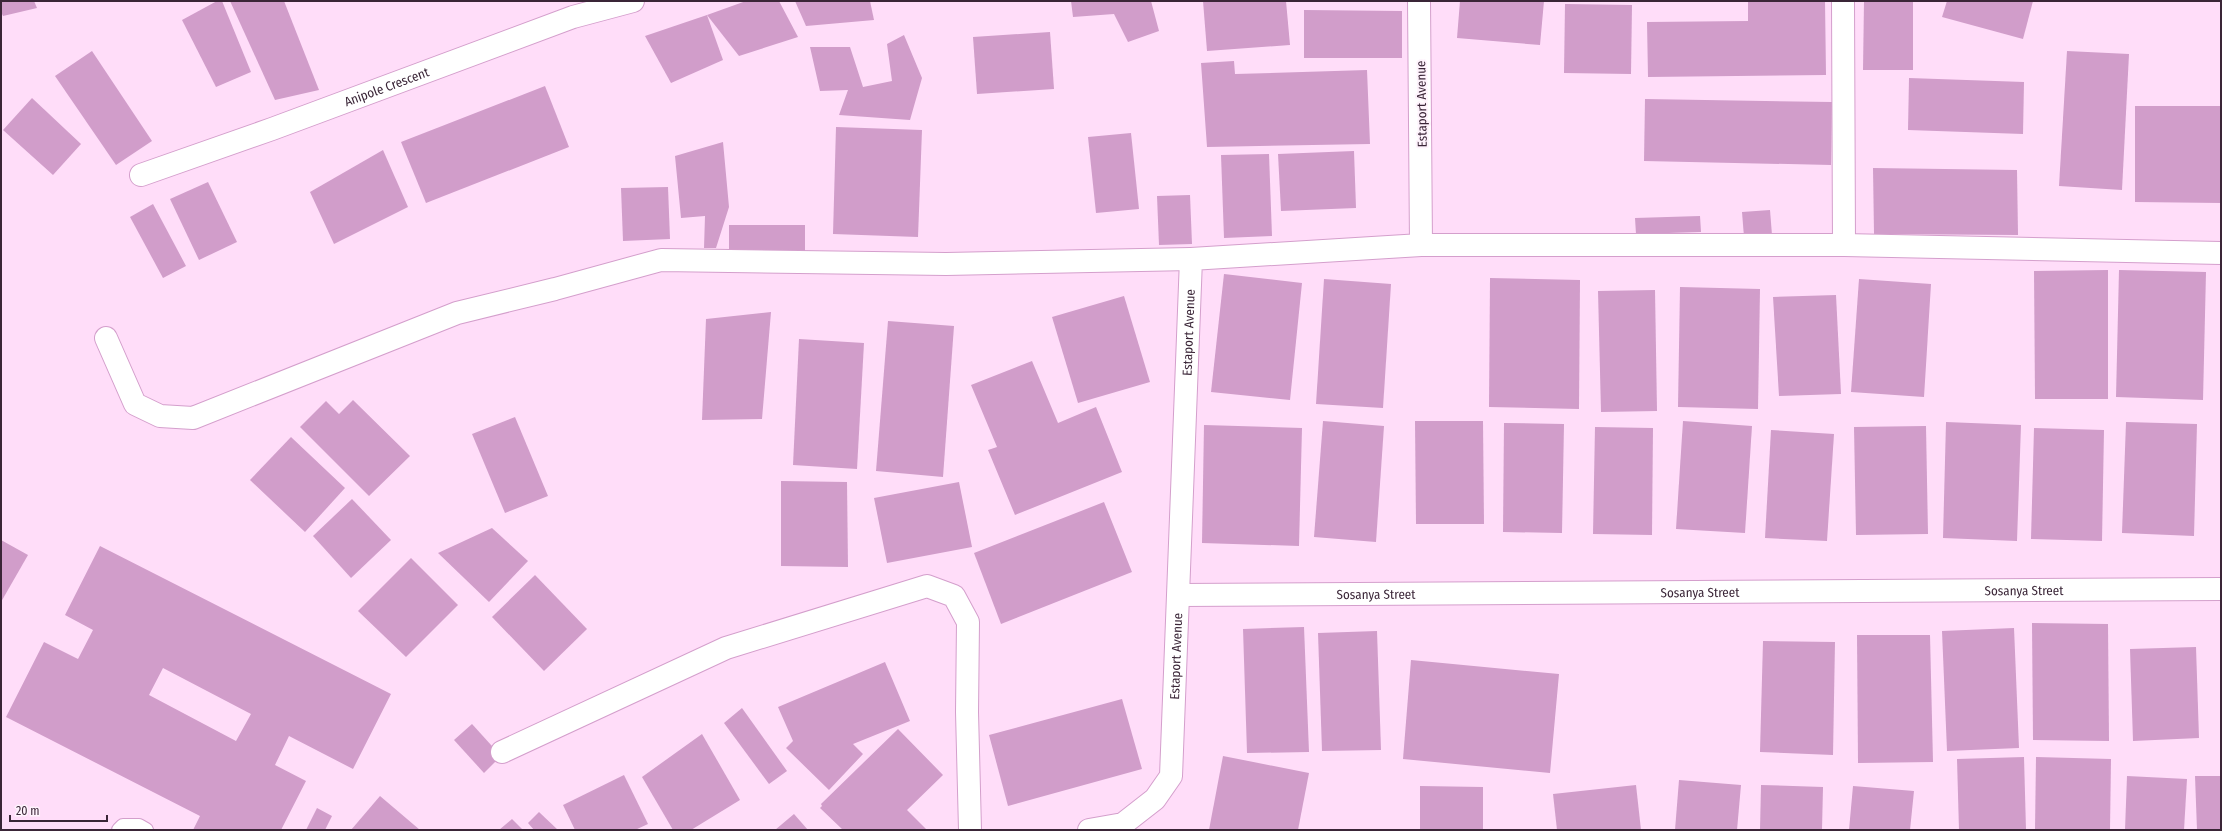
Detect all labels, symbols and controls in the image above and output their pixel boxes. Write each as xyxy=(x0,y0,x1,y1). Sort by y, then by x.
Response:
street label: Estaport Avenue xyxy=(1413,60,1430,148)
street label: Anipole Crescent xyxy=(342,64,432,109)
street label: Estaport Avenue xyxy=(1179,289,1198,376)
street label: Sosanya Street xyxy=(1984,583,2064,598)
street label: Sosanya Street xyxy=(1660,585,1740,600)
street label: Sosanya Street xyxy=(1336,587,1416,602)
street label: Estaport Avenue xyxy=(1167,613,1185,700)
scale bar xyxy=(10,797,107,823)
text: 20 m xyxy=(16,804,40,818)

